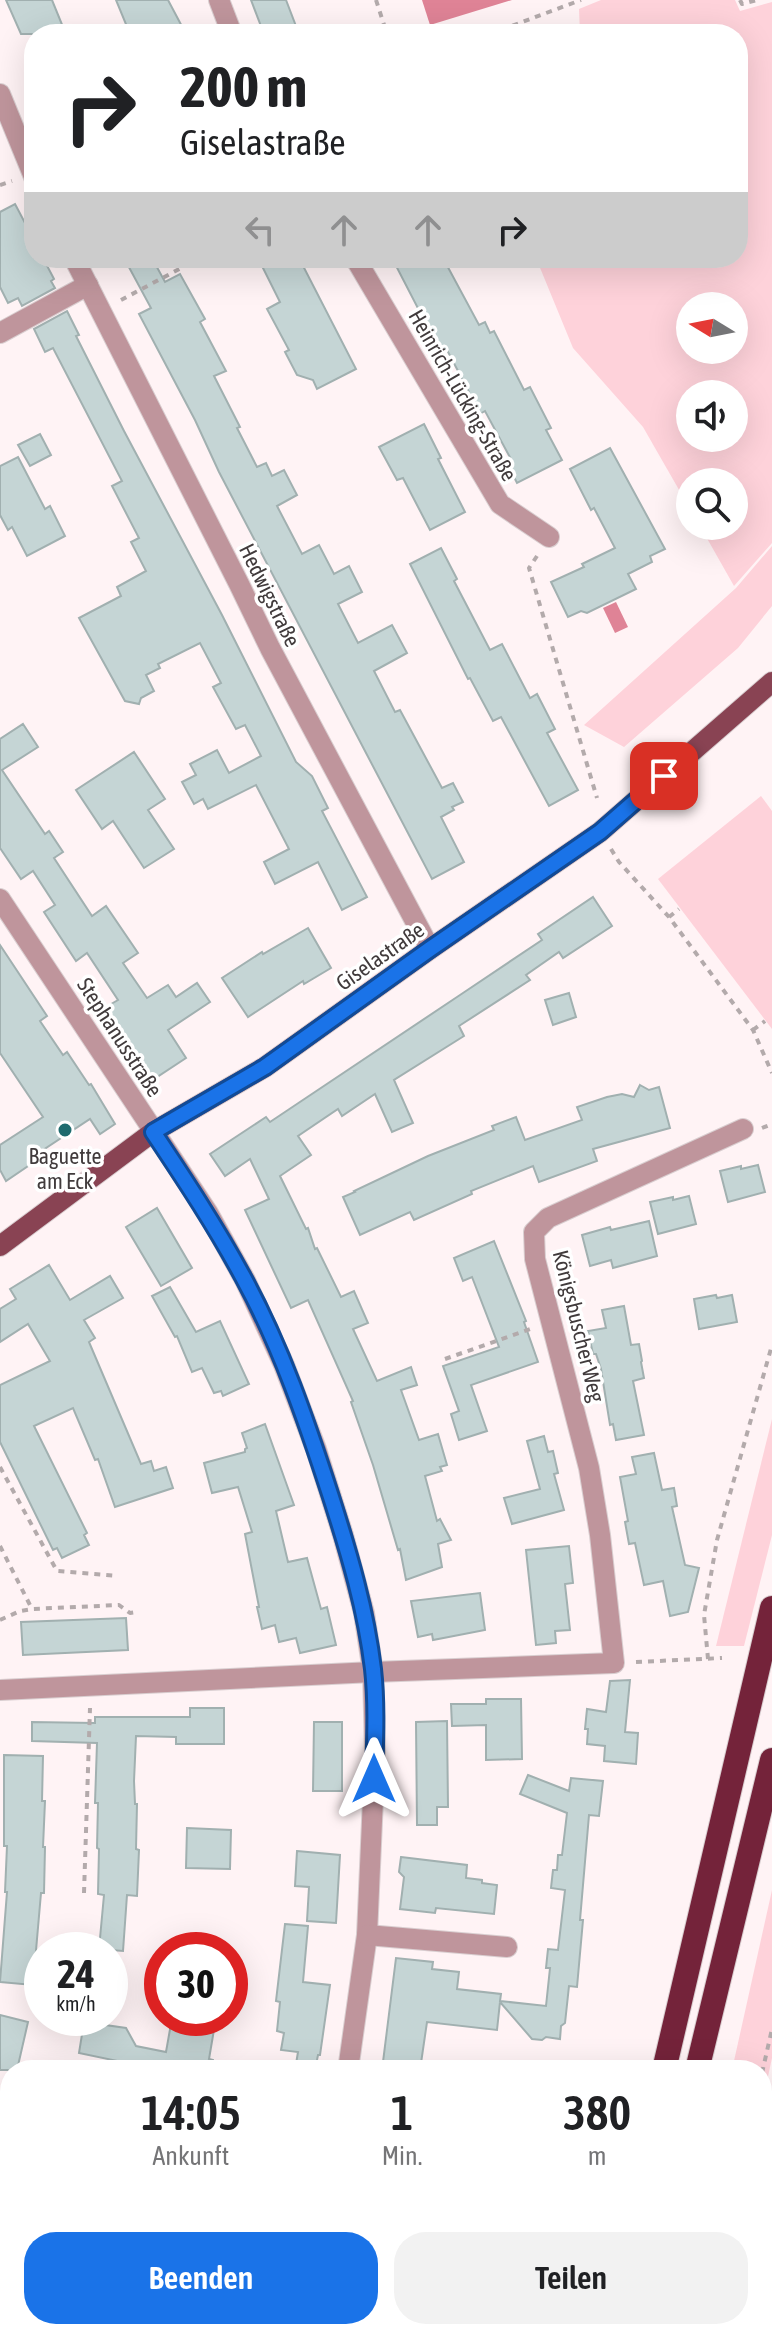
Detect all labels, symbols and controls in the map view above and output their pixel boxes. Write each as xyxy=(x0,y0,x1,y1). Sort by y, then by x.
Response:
text: 200 m xyxy=(180,55,307,119)
icon: right xyxy=(48,56,152,160)
text: Giselastraße xyxy=(180,121,346,163)
icon: left xyxy=(238,208,282,252)
icon: ahead xyxy=(322,208,366,252)
icon: ahead xyxy=(406,208,450,252)
icon: right xyxy=(490,208,534,252)
north arrow xyxy=(676,292,748,364)
map controls xyxy=(676,292,748,540)
street label: Heinrich-Lücking-Straße xyxy=(403,305,523,485)
button: sound xyxy=(676,380,748,452)
button: search xyxy=(676,468,748,540)
street label: Hedwigstraße xyxy=(234,539,306,651)
pin xyxy=(630,742,698,810)
icon: arrive xyxy=(642,754,686,798)
street label: Giselastraße xyxy=(331,916,429,996)
street label: Stephanusstraße xyxy=(72,973,168,1101)
marker: Baguette am Eck xyxy=(56,1121,74,1139)
place label: Baguette am Eck xyxy=(28,1143,102,1194)
street label: Königsbuscher Weg xyxy=(548,1247,611,1405)
position arrow xyxy=(332,1737,416,1821)
speed limit sign: 30 xyxy=(144,1932,248,2036)
text: 24 xyxy=(57,1951,95,1996)
text: km/h xyxy=(56,1992,96,2015)
text: 14:05 xyxy=(141,2085,241,2140)
text: 1 xyxy=(391,2085,413,2140)
text: 380 xyxy=(563,2085,631,2140)
text: Ankunft xyxy=(153,2141,229,2171)
text: Min. xyxy=(382,2141,422,2171)
text: m xyxy=(588,2141,607,2171)
button: Beenden xyxy=(24,2232,378,2324)
button: Teilen xyxy=(394,2232,748,2324)

